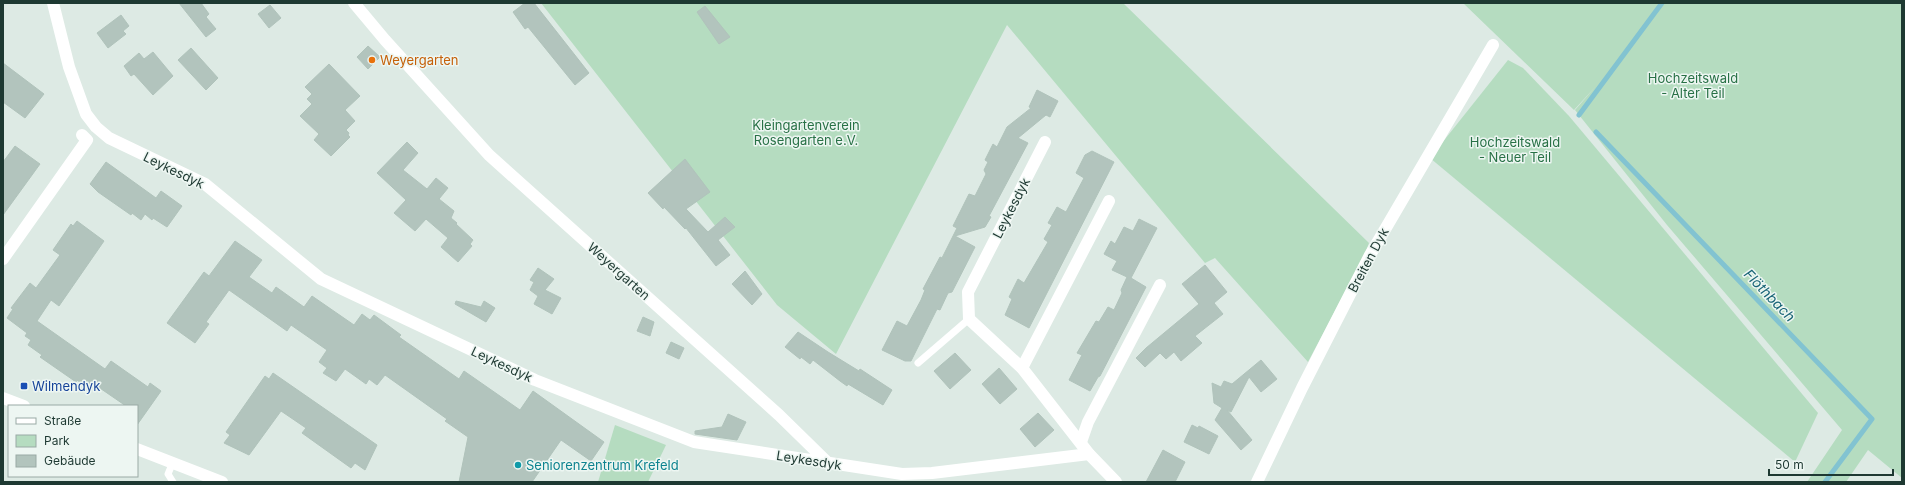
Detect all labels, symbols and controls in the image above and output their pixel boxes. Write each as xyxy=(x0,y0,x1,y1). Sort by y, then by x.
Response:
place label: Weyergarten xyxy=(380,52,459,68)
marker: Weyergarten xyxy=(367,55,377,65)
park label: Hochzeitswald - Alter Teil xyxy=(1648,70,1738,101)
park label: Kleingartenverein Rosengarten e.V. xyxy=(752,117,860,148)
park label: Hochzeitswald - Neuer Teil xyxy=(1470,134,1560,165)
street label: Leykesdyk xyxy=(141,148,207,192)
street label: Leykesdyk xyxy=(989,175,1033,241)
street label: Breiten Dyk xyxy=(1344,225,1392,295)
street label: Weyergarten xyxy=(584,239,654,303)
water label: Flöthbach xyxy=(1741,265,1799,325)
street label: Leykesdyk xyxy=(469,343,535,385)
place label: Wilmendyk xyxy=(32,378,100,394)
marker: Wilmendyk xyxy=(19,381,29,391)
legend xyxy=(8,405,138,477)
text: Straße xyxy=(44,413,81,428)
text: Park xyxy=(44,433,70,448)
street label: Leykesdyk xyxy=(775,447,843,473)
scale bar xyxy=(1769,451,1893,477)
text: Gebäude xyxy=(44,453,96,468)
place label: Seniorenzentrum Krefeld xyxy=(526,457,679,473)
text: 50 m xyxy=(1775,457,1804,472)
marker: Seniorenzentrum Krefeld xyxy=(513,460,523,470)

